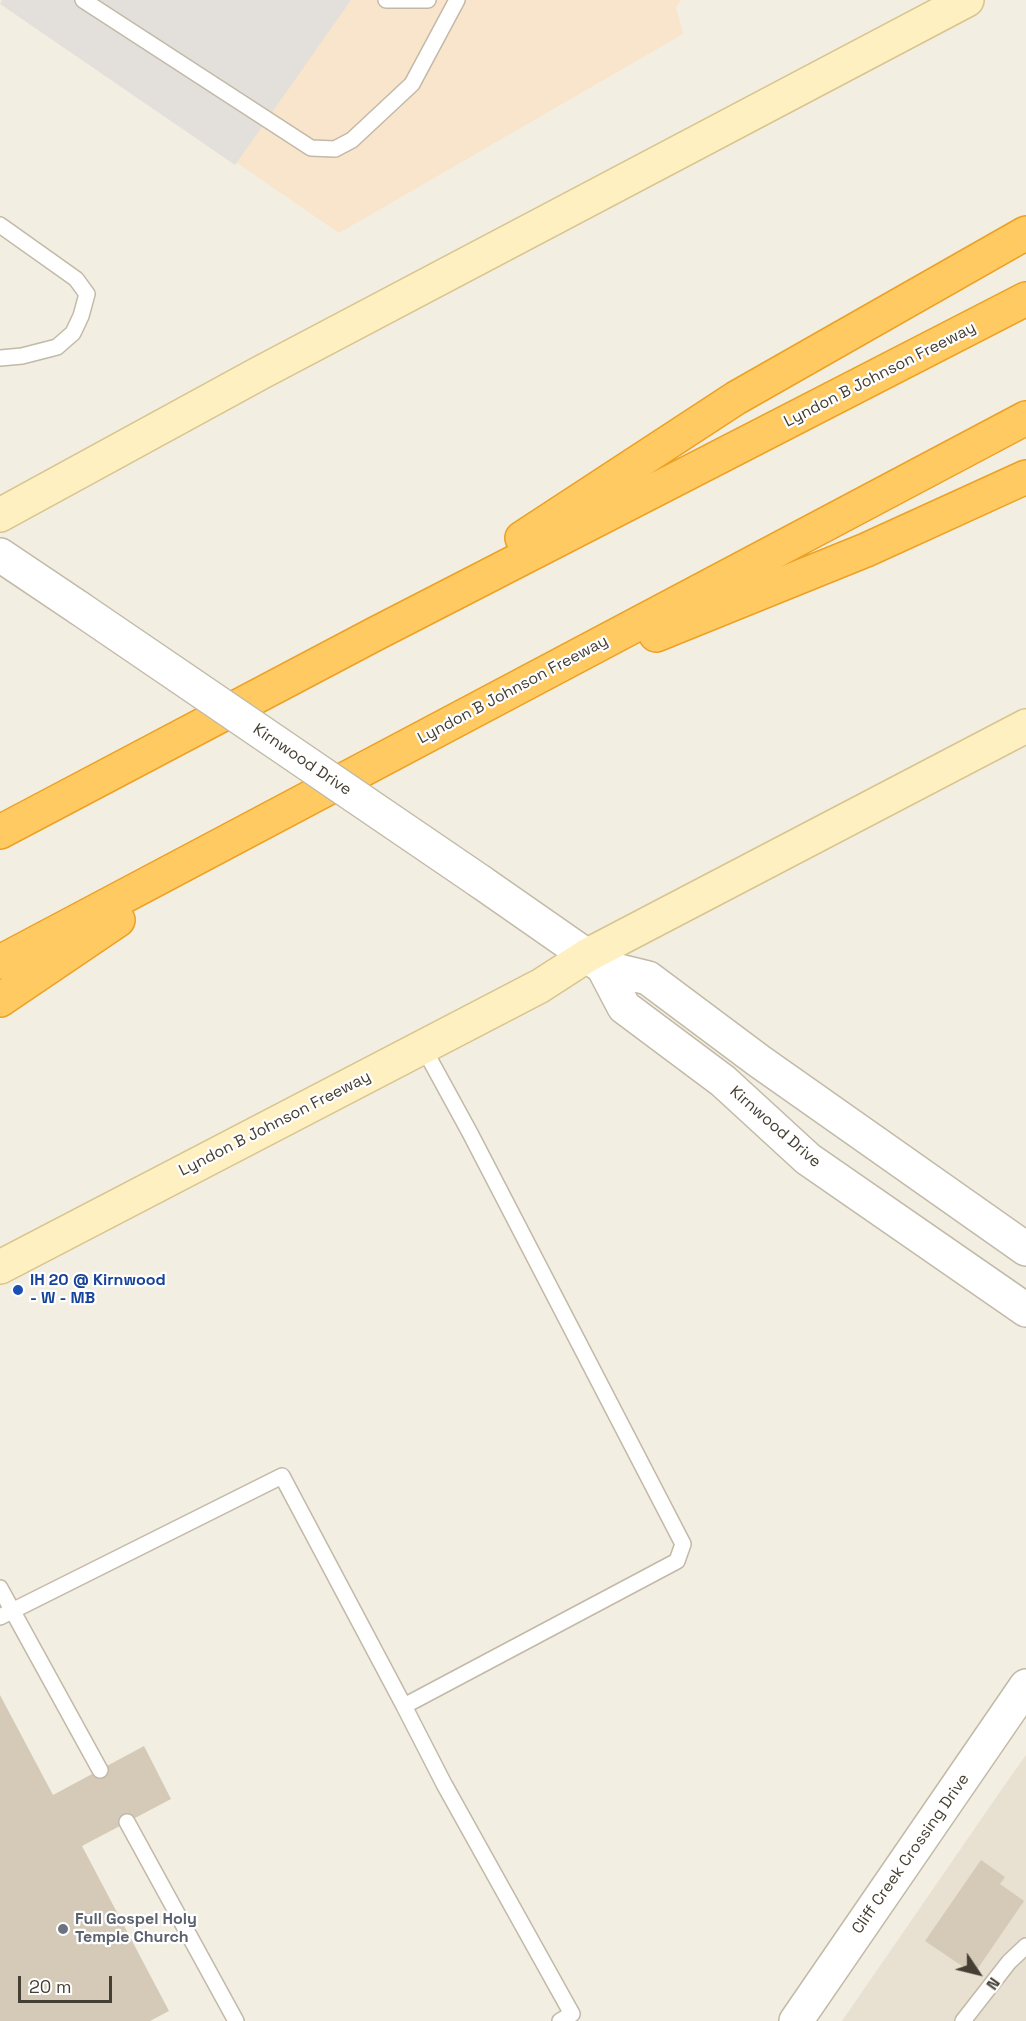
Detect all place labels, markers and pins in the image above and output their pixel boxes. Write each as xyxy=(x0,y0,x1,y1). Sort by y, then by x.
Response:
place label: IH 20 @ Kirnwood - W - MB xyxy=(30,1271,166,1309)
marker: IH 20 @ Kirnwood - W - MB xyxy=(11,1283,25,1297)
place label: Full Gospel Holy Temple Church xyxy=(75,1910,197,1948)
marker: Full Gospel Holy Temple Church xyxy=(56,1922,70,1936)

